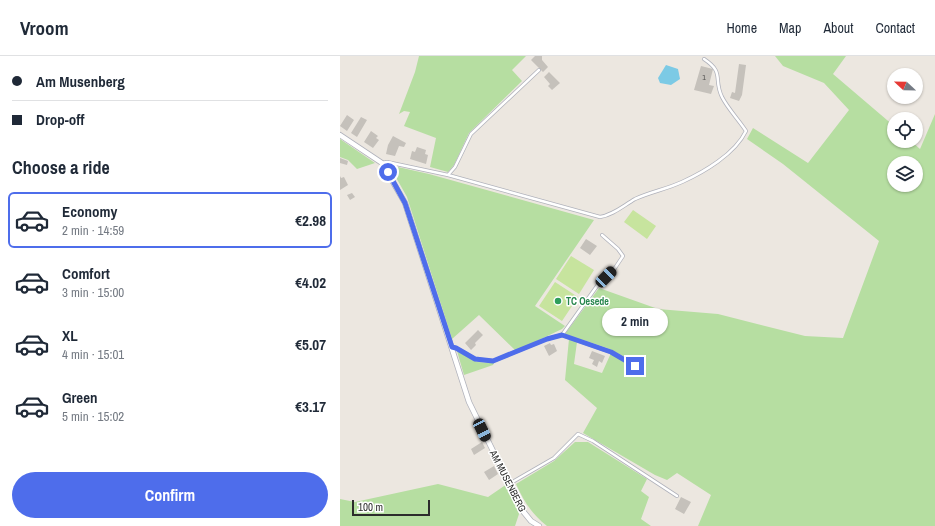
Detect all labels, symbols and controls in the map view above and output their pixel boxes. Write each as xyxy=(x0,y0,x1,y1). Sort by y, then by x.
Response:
text: Vroom xyxy=(20,15,69,41)
text: Home xyxy=(726,19,757,37)
text: Map xyxy=(779,19,801,37)
text: About xyxy=(823,19,853,37)
text: Contact xyxy=(875,19,915,37)
north arrow xyxy=(887,68,923,104)
map controls xyxy=(887,68,923,192)
text: Am Musenberg xyxy=(36,71,125,92)
house number: 1 xyxy=(702,72,706,82)
text: Drop-off xyxy=(36,109,85,130)
button: locate xyxy=(887,112,923,148)
text: Choose a ride xyxy=(12,155,110,180)
button: layers xyxy=(887,156,923,192)
route start xyxy=(379,163,397,181)
text: Economy xyxy=(62,201,117,222)
icon: car xyxy=(14,202,50,238)
text: €2.98 xyxy=(295,210,326,231)
text: 2 min · 14:59 xyxy=(62,222,124,239)
text: Comfort xyxy=(62,263,110,284)
icon: car xyxy=(14,264,50,300)
car xyxy=(593,264,619,290)
text: €4.02 xyxy=(295,272,326,293)
text: 3 min · 15:00 xyxy=(62,284,124,301)
place label: TC Oesede xyxy=(566,295,609,308)
marker: TC Oesede xyxy=(553,296,563,306)
callout: 2 min xyxy=(602,308,668,336)
text: 2 min xyxy=(621,313,649,330)
text: XL xyxy=(62,325,78,346)
icon: car xyxy=(14,326,50,362)
text: €5.07 xyxy=(295,334,326,355)
text: 4 min · 15:01 xyxy=(62,346,124,363)
route end xyxy=(626,357,644,375)
text: Green xyxy=(62,387,98,408)
icon: car xyxy=(14,388,50,424)
text: €3.17 xyxy=(295,396,326,417)
text: 5 min · 15:02 xyxy=(62,408,124,425)
car xyxy=(471,417,493,443)
street label: AM MUSENBERG xyxy=(486,447,529,514)
button: Confirm xyxy=(12,472,328,518)
scale bar xyxy=(352,498,430,517)
text: 100 m xyxy=(358,500,383,514)

